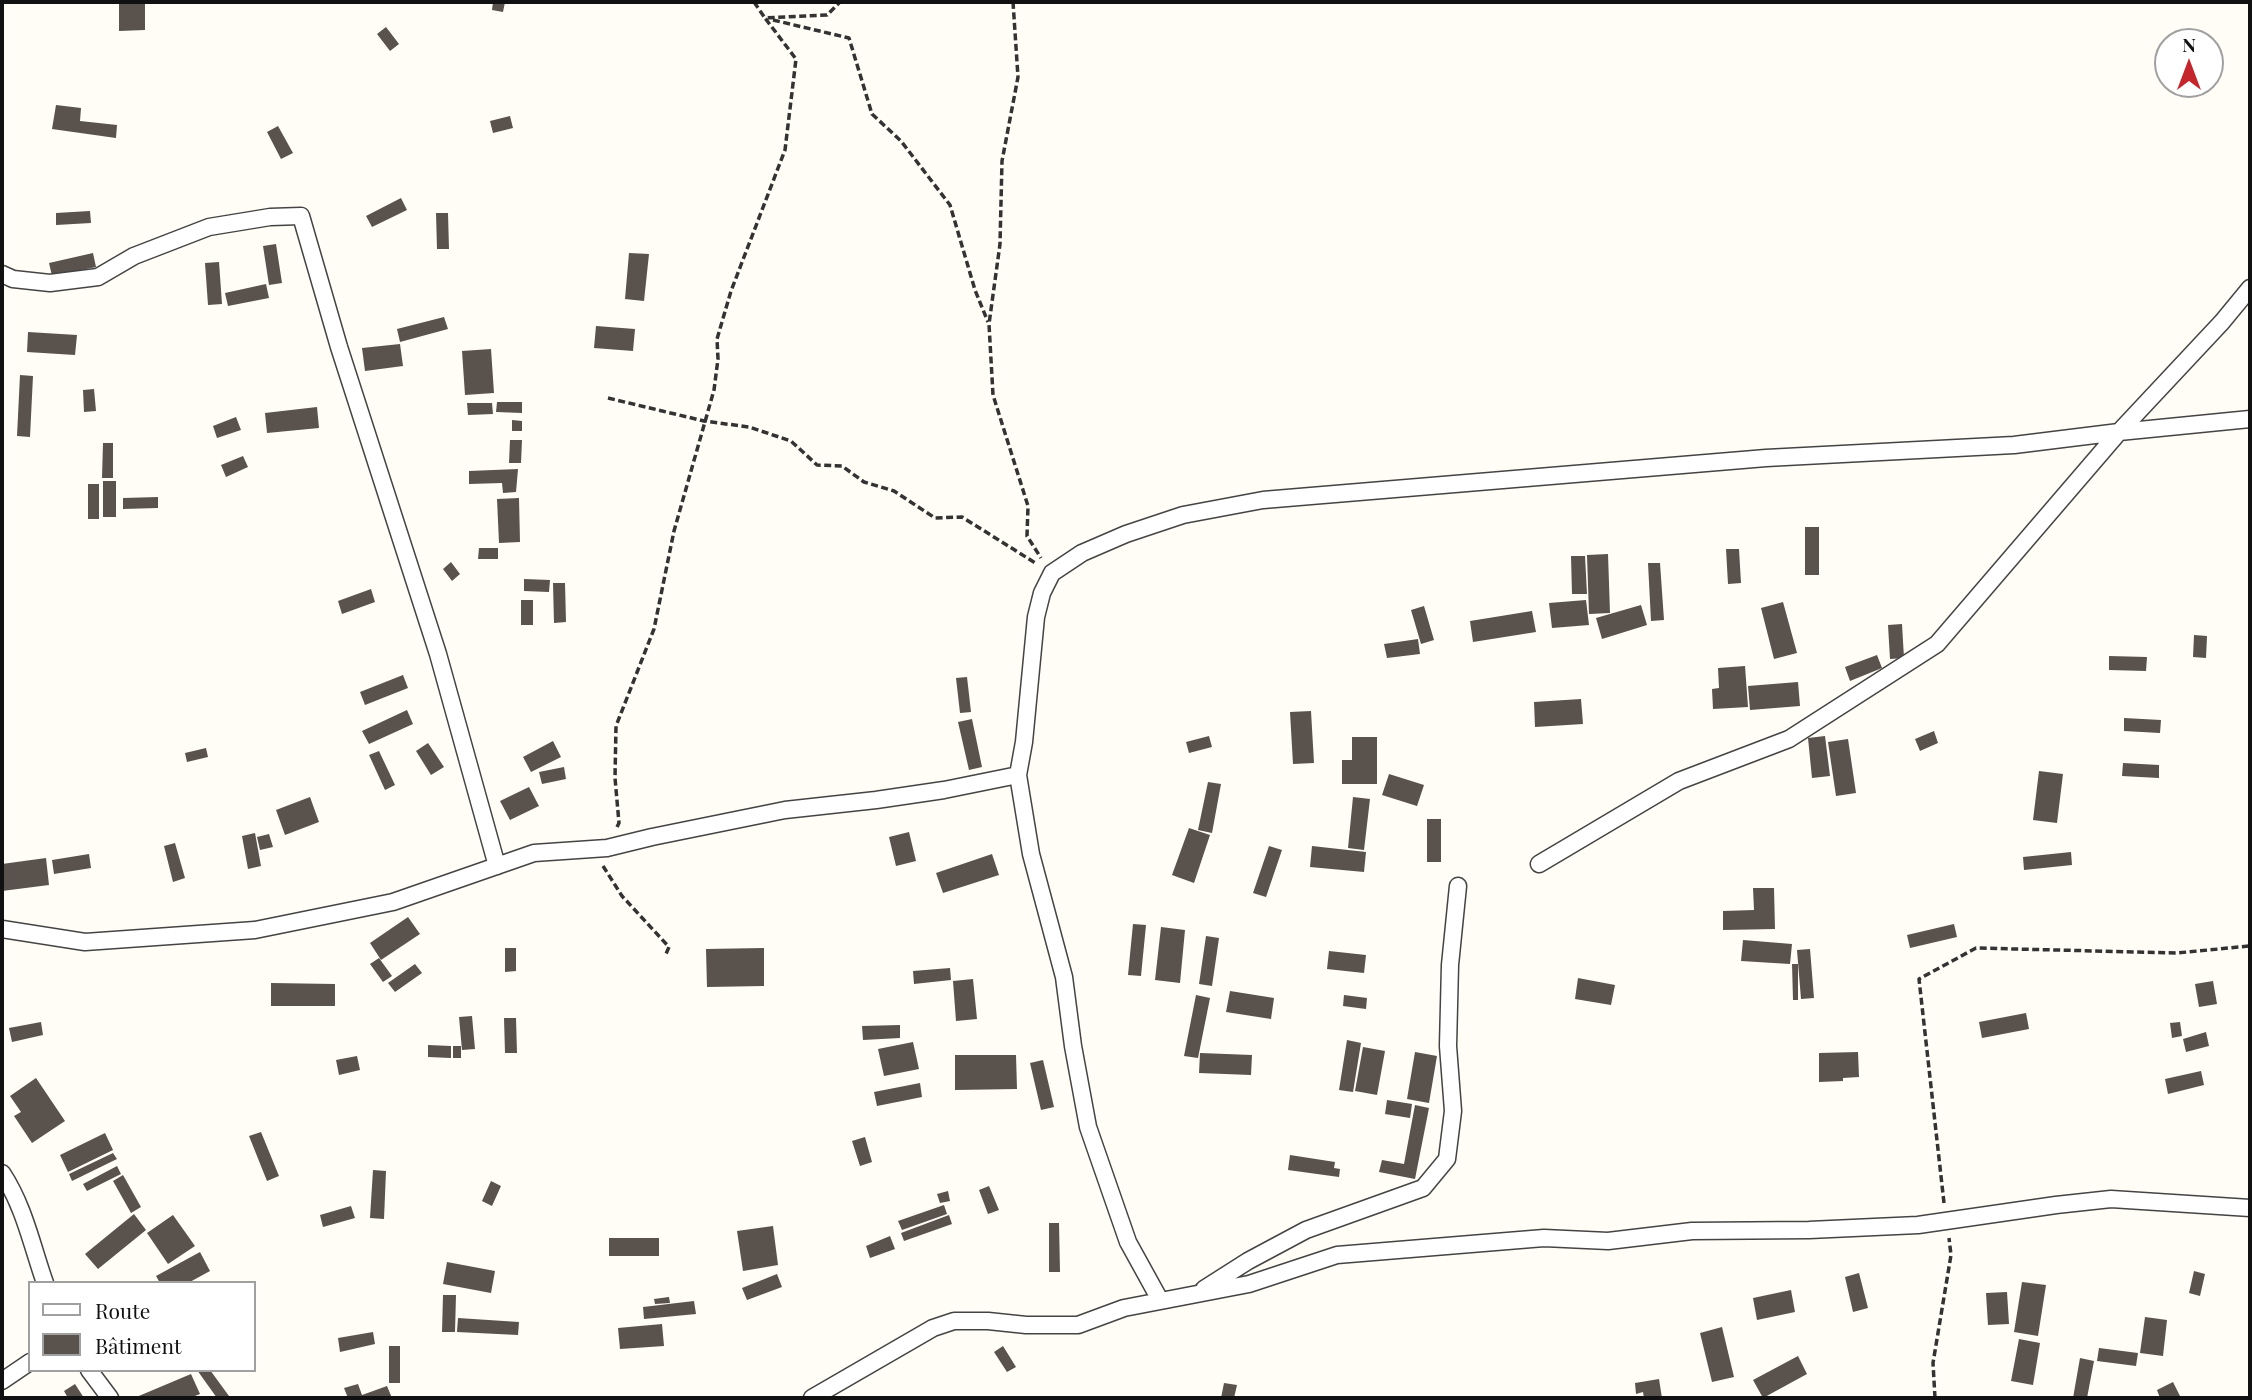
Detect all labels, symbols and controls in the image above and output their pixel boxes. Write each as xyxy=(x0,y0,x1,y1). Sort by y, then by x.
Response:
north arrow xyxy=(2154,28,2224,98)
text: N xyxy=(2182,31,2196,57)
legend xyxy=(28,1281,256,1372)
text: Route xyxy=(95,1296,150,1324)
text: Bâtiment xyxy=(95,1331,181,1359)

